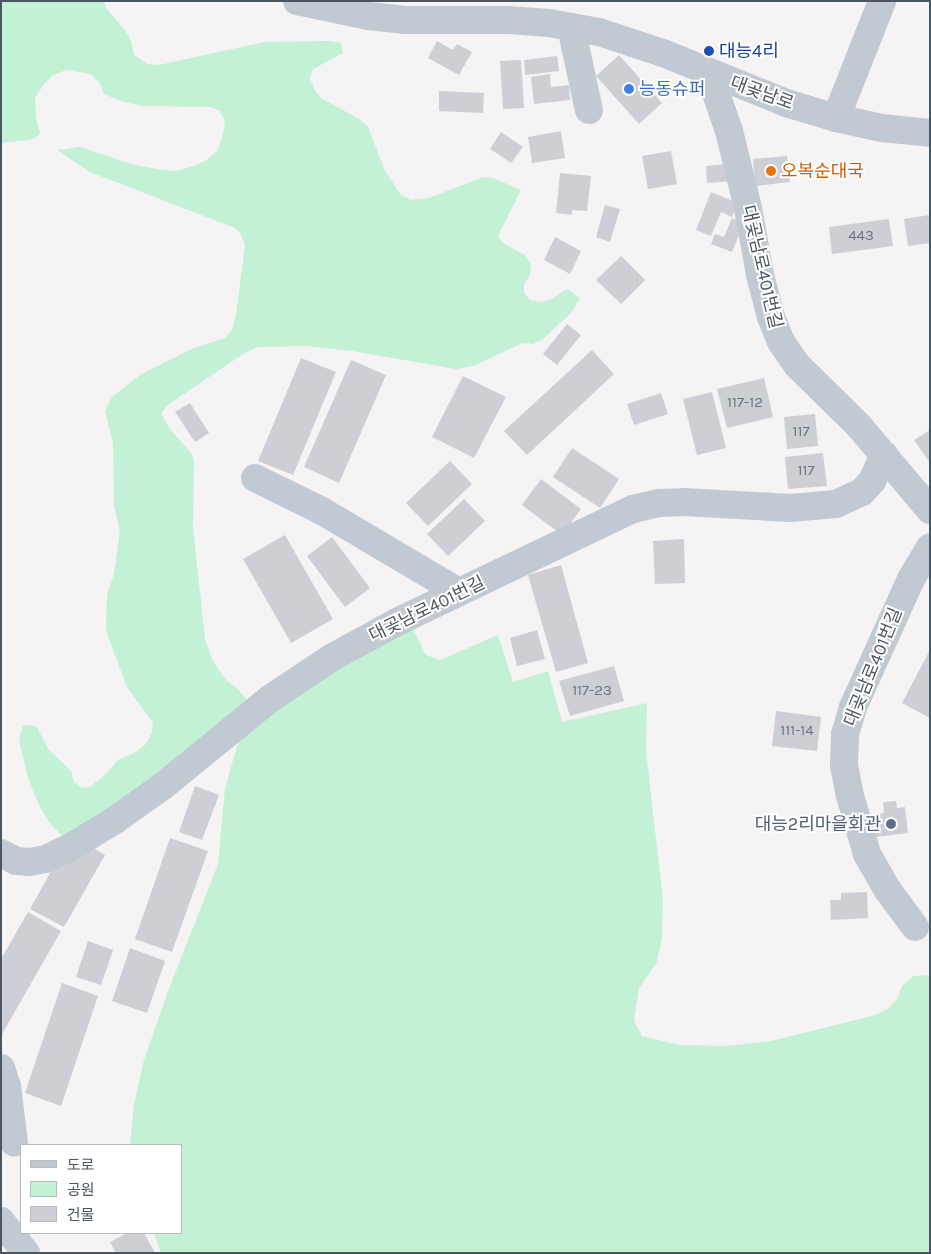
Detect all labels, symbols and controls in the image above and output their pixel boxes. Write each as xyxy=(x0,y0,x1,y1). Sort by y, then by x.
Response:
place label: 대능4리 xyxy=(719,40,779,62)
marker: 대능4리 xyxy=(703,45,715,57)
street label: 대곶남로 xyxy=(727,72,797,114)
place label: 능동슈퍼 xyxy=(639,78,705,100)
marker: 능동슈퍼 xyxy=(623,83,635,95)
place label: 오복순대국 xyxy=(781,160,864,182)
marker: 오복순대국 xyxy=(765,165,777,177)
street label: 대곶남로401번길 xyxy=(737,203,787,331)
house number: 443 xyxy=(848,227,874,245)
house number: 117-12 xyxy=(727,394,763,412)
house number: 117 xyxy=(793,423,809,441)
house number: 117 xyxy=(798,462,814,480)
street label: 대곶남로401번길 xyxy=(366,572,488,646)
street label: 대곶남로401번길 xyxy=(839,605,907,729)
house number: 117-23 xyxy=(572,682,612,700)
house number: 111-14 xyxy=(780,722,814,740)
place label: 대능2리마을회관 xyxy=(755,813,881,835)
marker: 대능2리마을회관 xyxy=(885,818,897,830)
legend xyxy=(20,1144,182,1234)
text: 도로 xyxy=(67,1156,95,1174)
text: 공원 xyxy=(67,1181,95,1199)
text: 건물 xyxy=(67,1206,95,1224)

